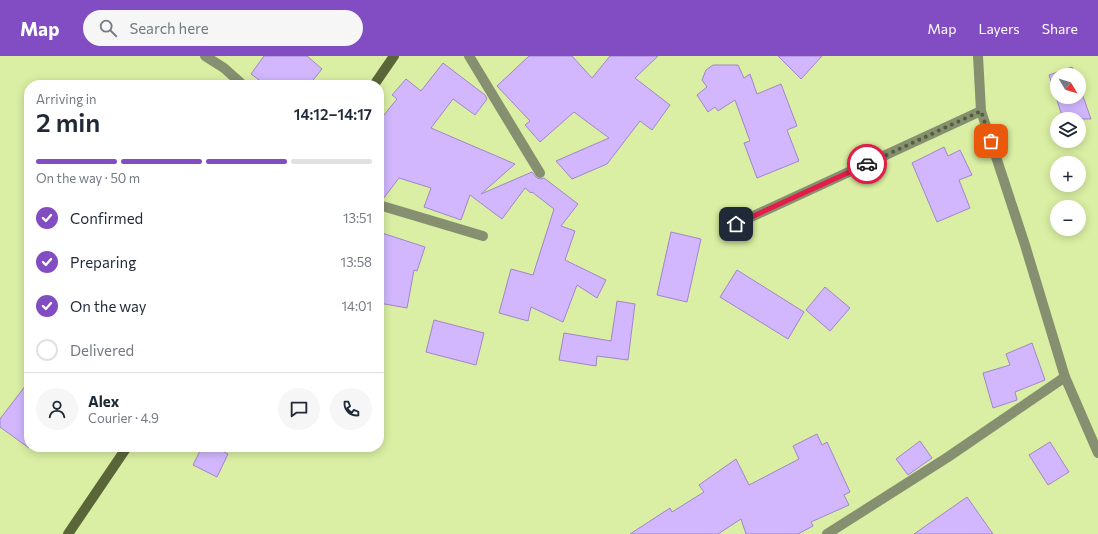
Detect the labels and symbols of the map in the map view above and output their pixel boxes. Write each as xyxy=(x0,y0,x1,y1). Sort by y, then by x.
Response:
north arrow xyxy=(1050,68,1086,104)
pin xyxy=(974,124,1008,158)
courier xyxy=(847,144,887,184)
pin xyxy=(719,207,753,241)

